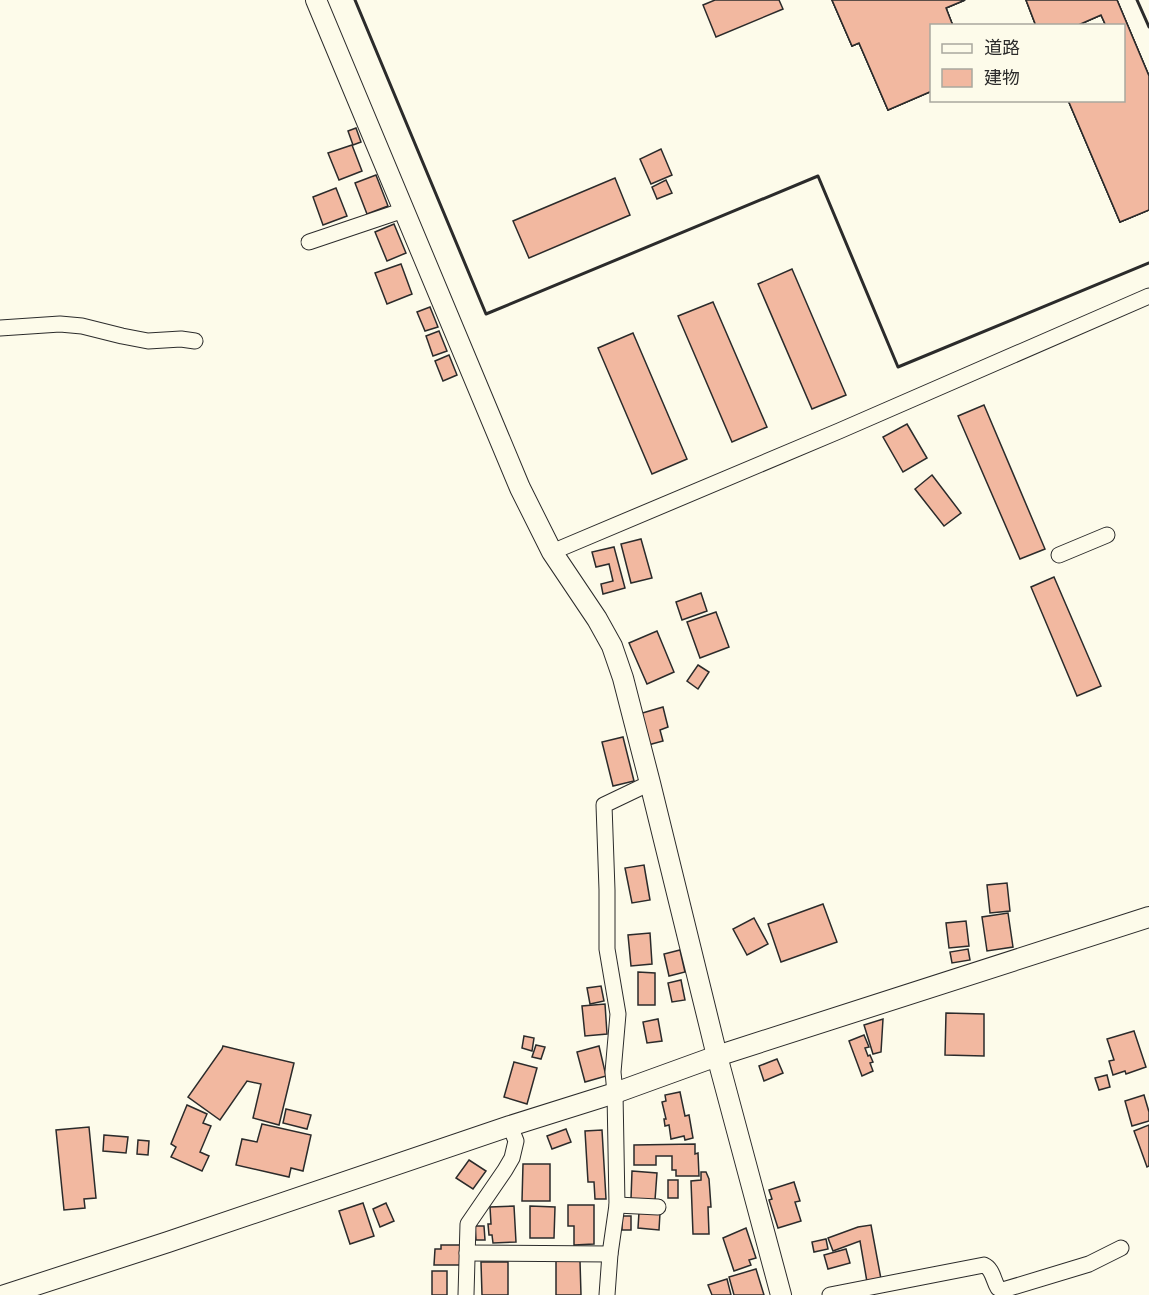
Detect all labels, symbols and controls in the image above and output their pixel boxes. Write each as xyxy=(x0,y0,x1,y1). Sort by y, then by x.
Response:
legend xyxy=(930,24,1125,102)
text: 道路 xyxy=(984,33,1020,59)
text: 建物 xyxy=(984,63,1020,89)

